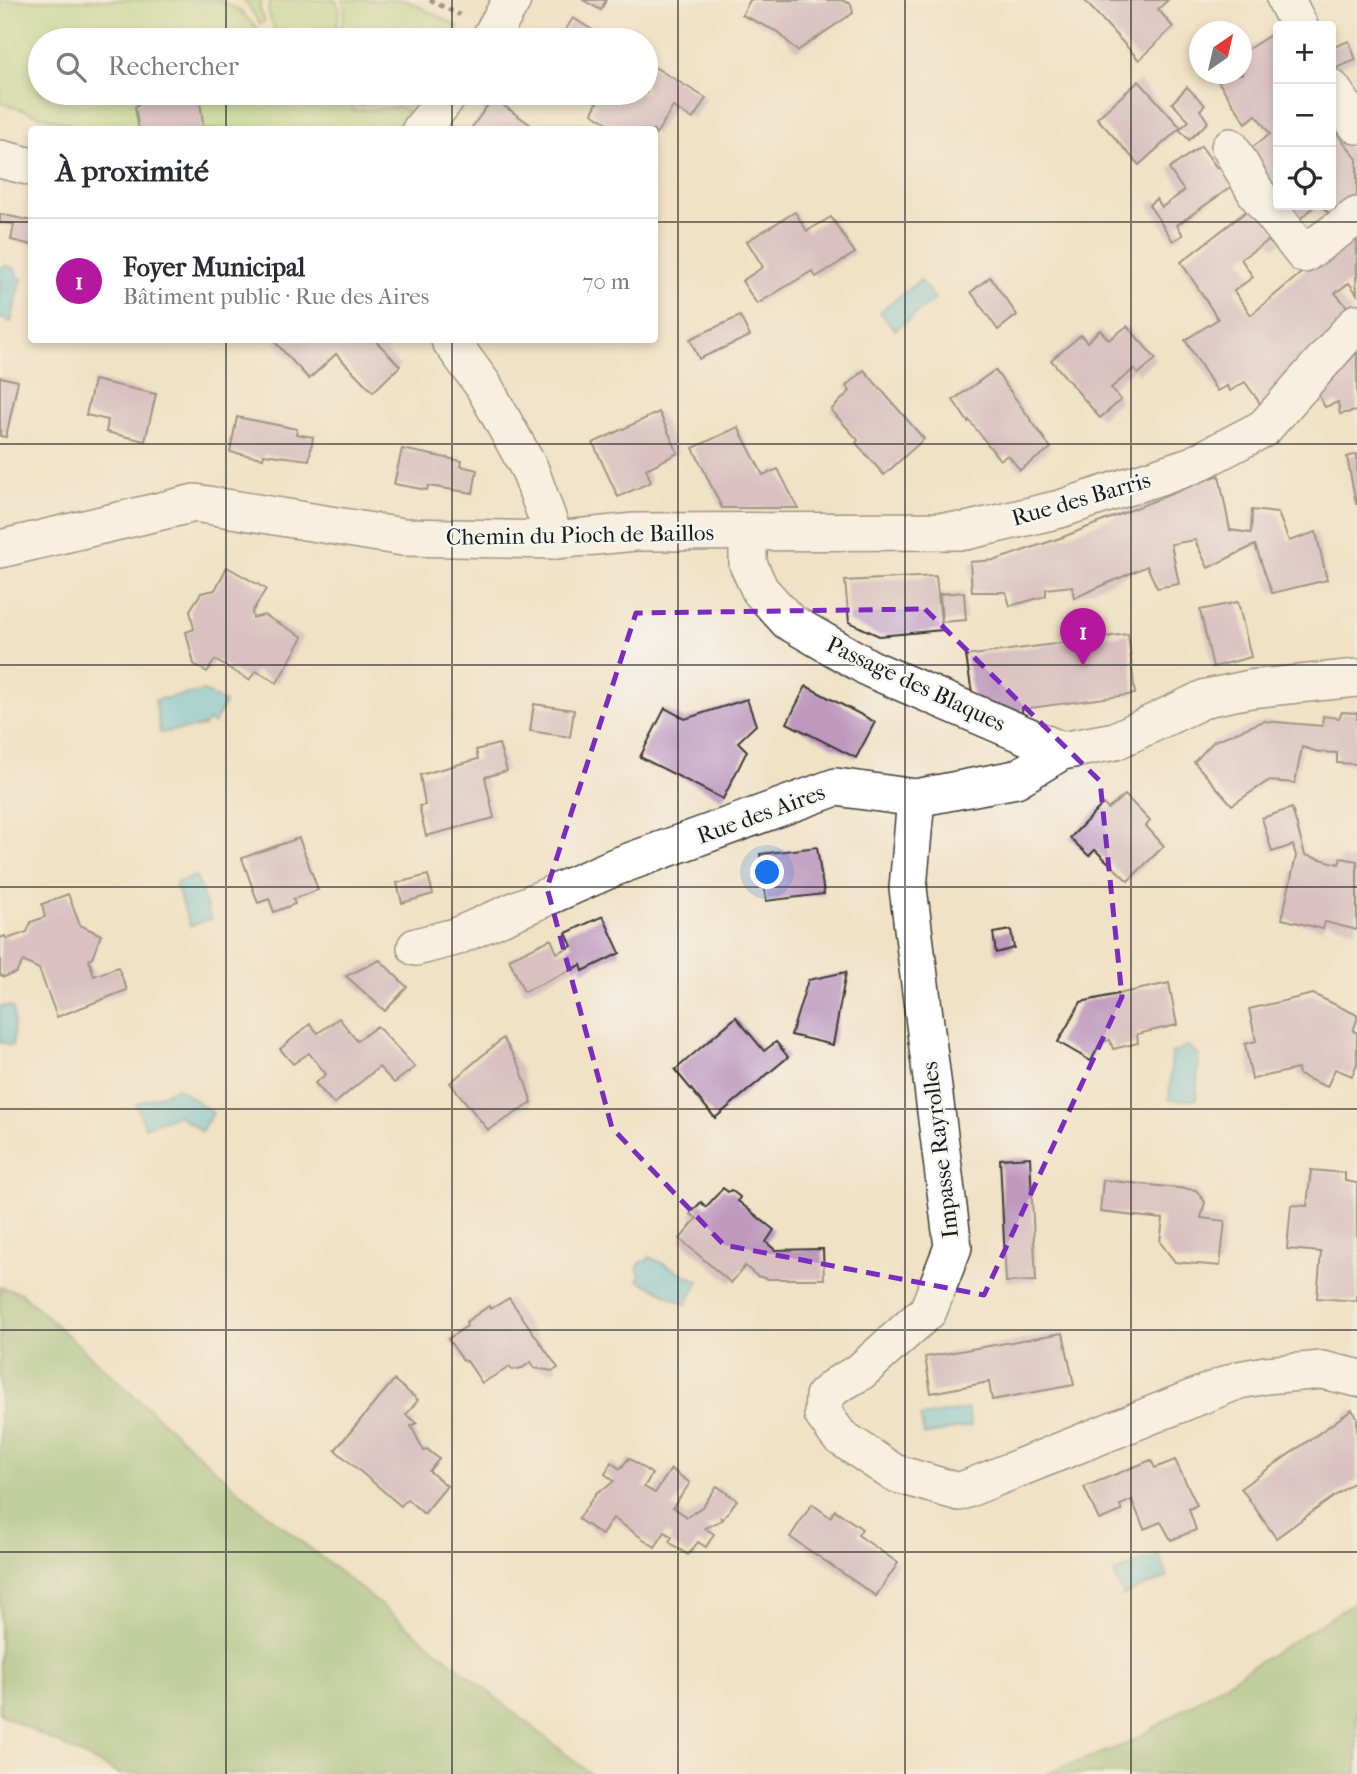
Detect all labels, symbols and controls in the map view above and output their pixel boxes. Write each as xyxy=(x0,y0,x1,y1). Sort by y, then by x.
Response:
north arrow xyxy=(1189,21,1252,84)
map controls xyxy=(1273,21,1336,210)
button: + xyxy=(1273,21,1336,84)
search box xyxy=(28,28,658,105)
icon: search xyxy=(52,48,90,86)
text: Rechercher xyxy=(108,51,239,82)
button: − xyxy=(1273,84,1336,147)
button: locate xyxy=(1273,147,1336,210)
text: À proximité xyxy=(56,154,209,189)
text: Foyer Municipal xyxy=(123,252,305,283)
text: 1 xyxy=(75,268,83,295)
text: 70 m xyxy=(582,268,630,295)
text: Bâtiment public · Rue des Aires xyxy=(123,283,429,310)
street label: Rue des Barris xyxy=(1008,466,1154,532)
street label: Chemin du Pioch de Baillos xyxy=(446,519,714,551)
pin: 1 xyxy=(1060,608,1106,666)
street label: Passage des Blaques xyxy=(822,631,1010,737)
street label: Rue des Aires xyxy=(693,778,829,850)
your location xyxy=(750,855,784,889)
street label: Impasse Rayrolles xyxy=(916,1060,964,1240)

